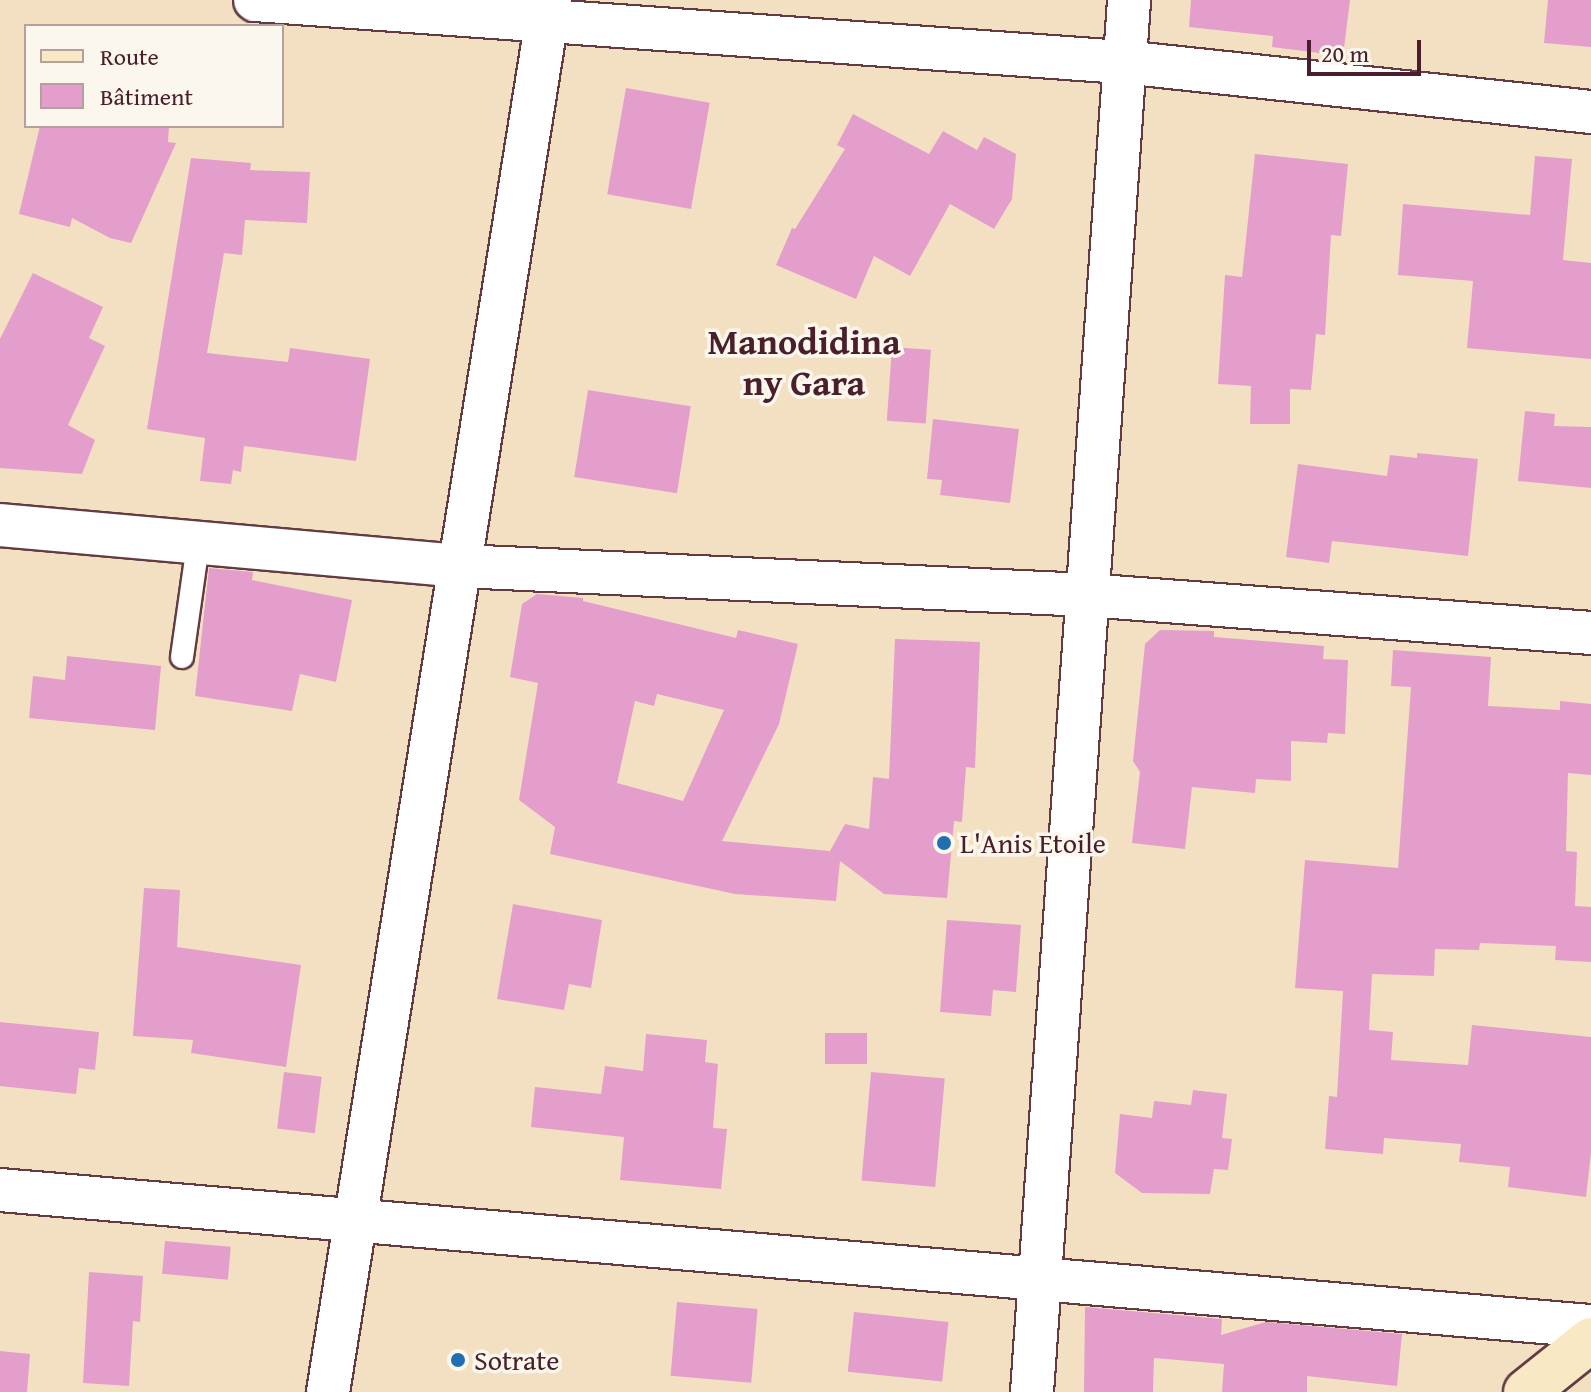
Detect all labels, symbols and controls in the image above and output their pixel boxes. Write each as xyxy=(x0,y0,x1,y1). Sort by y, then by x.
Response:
legend xyxy=(24,24,284,128)
scale bar xyxy=(1311,24,1425,74)
text: 20 m xyxy=(1321,36,1369,71)
text: Route xyxy=(100,39,159,74)
text: Bâtiment xyxy=(100,79,193,114)
district label: Manodidina ny Gara xyxy=(707,318,901,403)
place label: L'Anis Etoile xyxy=(960,826,1106,860)
marker: L'Anis Etoile xyxy=(935,834,953,852)
place label: Sotrate xyxy=(474,1343,559,1377)
marker: Sotrate xyxy=(449,1351,467,1369)

